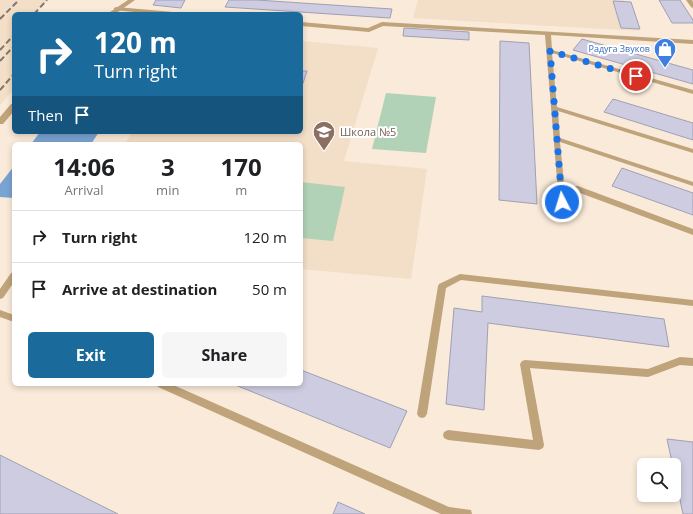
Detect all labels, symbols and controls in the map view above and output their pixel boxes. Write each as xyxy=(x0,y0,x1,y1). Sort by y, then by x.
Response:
text: 120 m xyxy=(94,23,177,61)
icon: right xyxy=(28,28,80,80)
shop icon: Радуга Звуков xyxy=(652,36,678,69)
place label: Радуга Звуков xyxy=(589,42,650,55)
text: Turn right xyxy=(94,59,177,83)
pin xyxy=(619,59,653,93)
icon: arrive xyxy=(625,65,647,87)
icon: arrive xyxy=(71,104,93,126)
text: Then xyxy=(28,105,63,125)
school or university icon: Школа №5 xyxy=(311,119,337,152)
place label: Школа №5 xyxy=(340,124,396,139)
text: 14:06 xyxy=(53,150,115,183)
text: 3 xyxy=(161,150,175,183)
text: 170 xyxy=(221,150,262,183)
text: Arrival xyxy=(64,181,104,199)
text: min xyxy=(156,181,179,199)
text: m xyxy=(235,181,247,199)
position arrow xyxy=(541,181,583,223)
icon: right xyxy=(28,226,50,248)
text: Turn right xyxy=(62,227,137,247)
text: 120 m xyxy=(243,227,287,247)
icon: arrive xyxy=(28,278,50,300)
text: Arrive at destination xyxy=(62,279,217,299)
text: 50 m xyxy=(252,279,287,299)
button: Exit xyxy=(28,332,154,378)
button: Share xyxy=(162,332,287,378)
map controls xyxy=(637,458,681,502)
button: search xyxy=(637,458,681,502)

